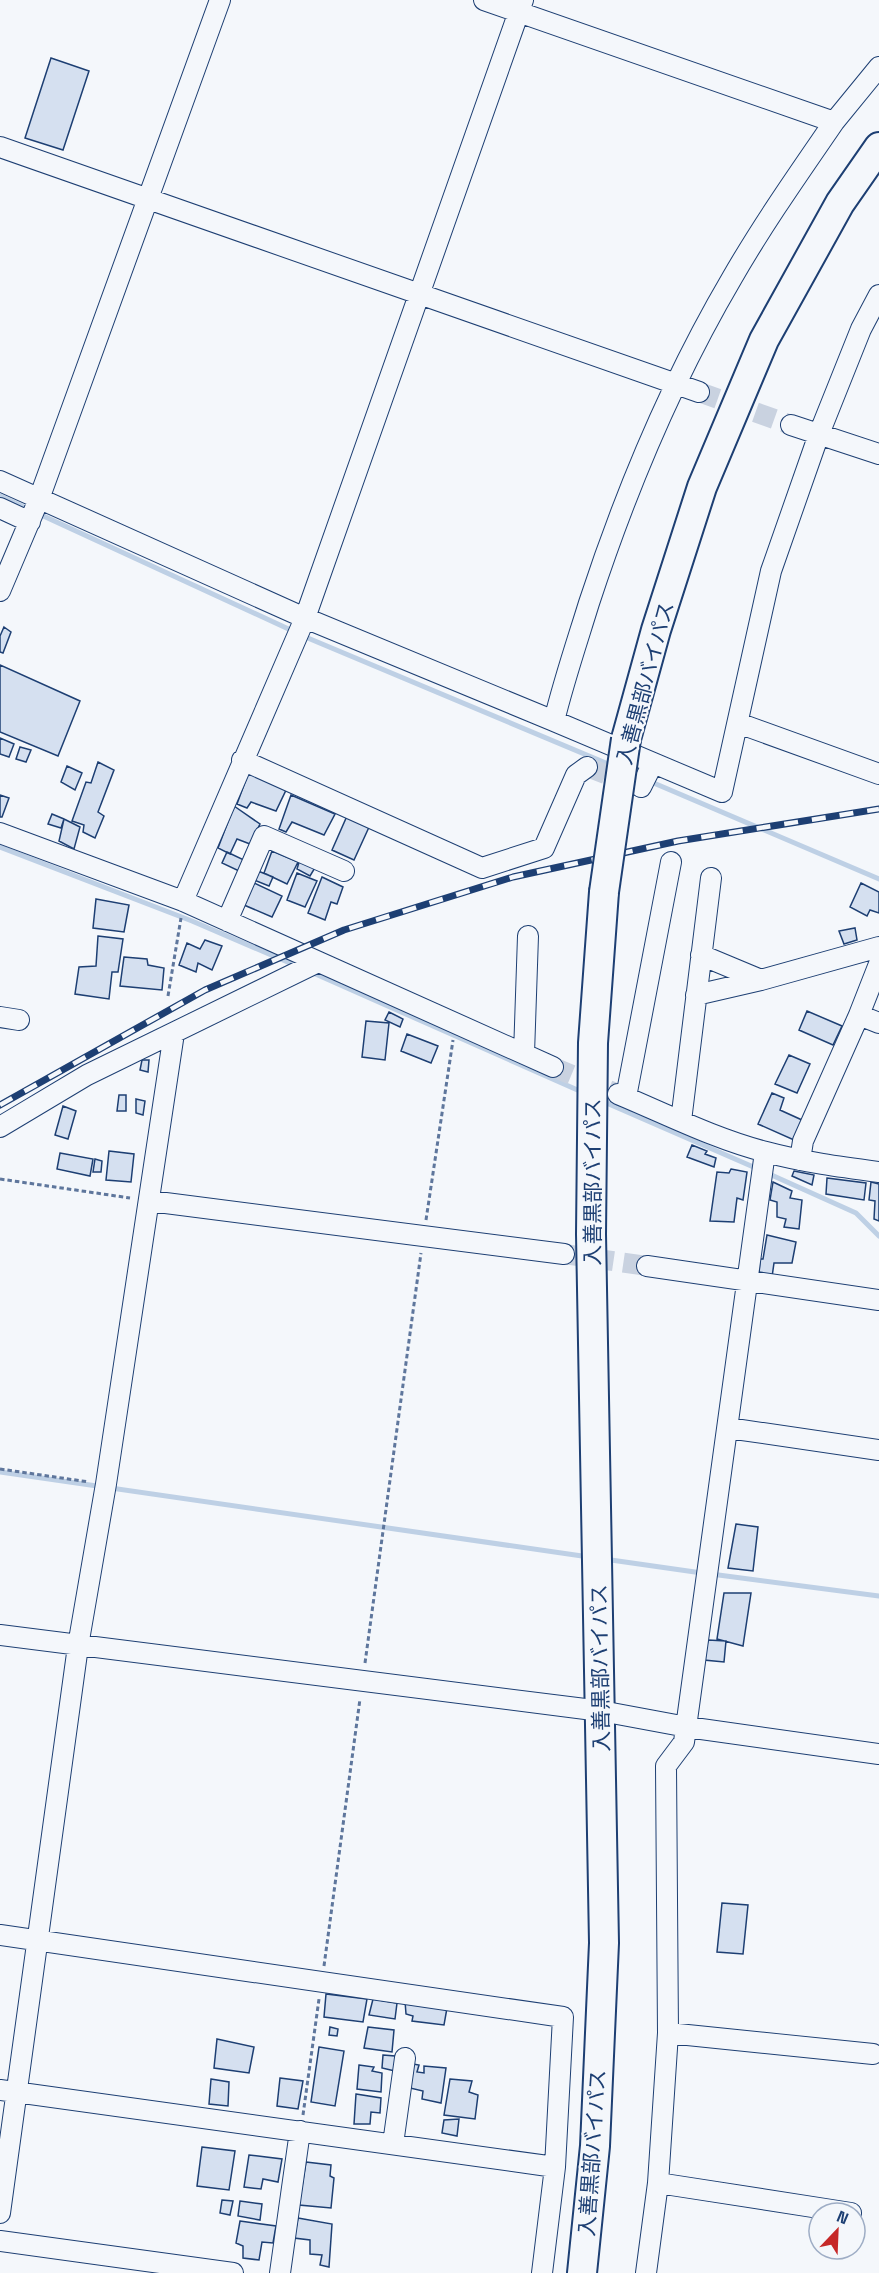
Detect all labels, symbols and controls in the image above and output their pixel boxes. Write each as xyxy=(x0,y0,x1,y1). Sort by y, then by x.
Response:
street label: 入善黒部バイパス xyxy=(610,599,680,767)
street label: 入善黒部バイパス xyxy=(579,1098,606,1266)
street label: 入善黒部バイパス xyxy=(585,1584,615,1752)
street label: 入善黒部バイパス xyxy=(573,2068,611,2238)
north arrow xyxy=(807,2201,867,2261)
text: N xyxy=(834,2206,852,2229)

